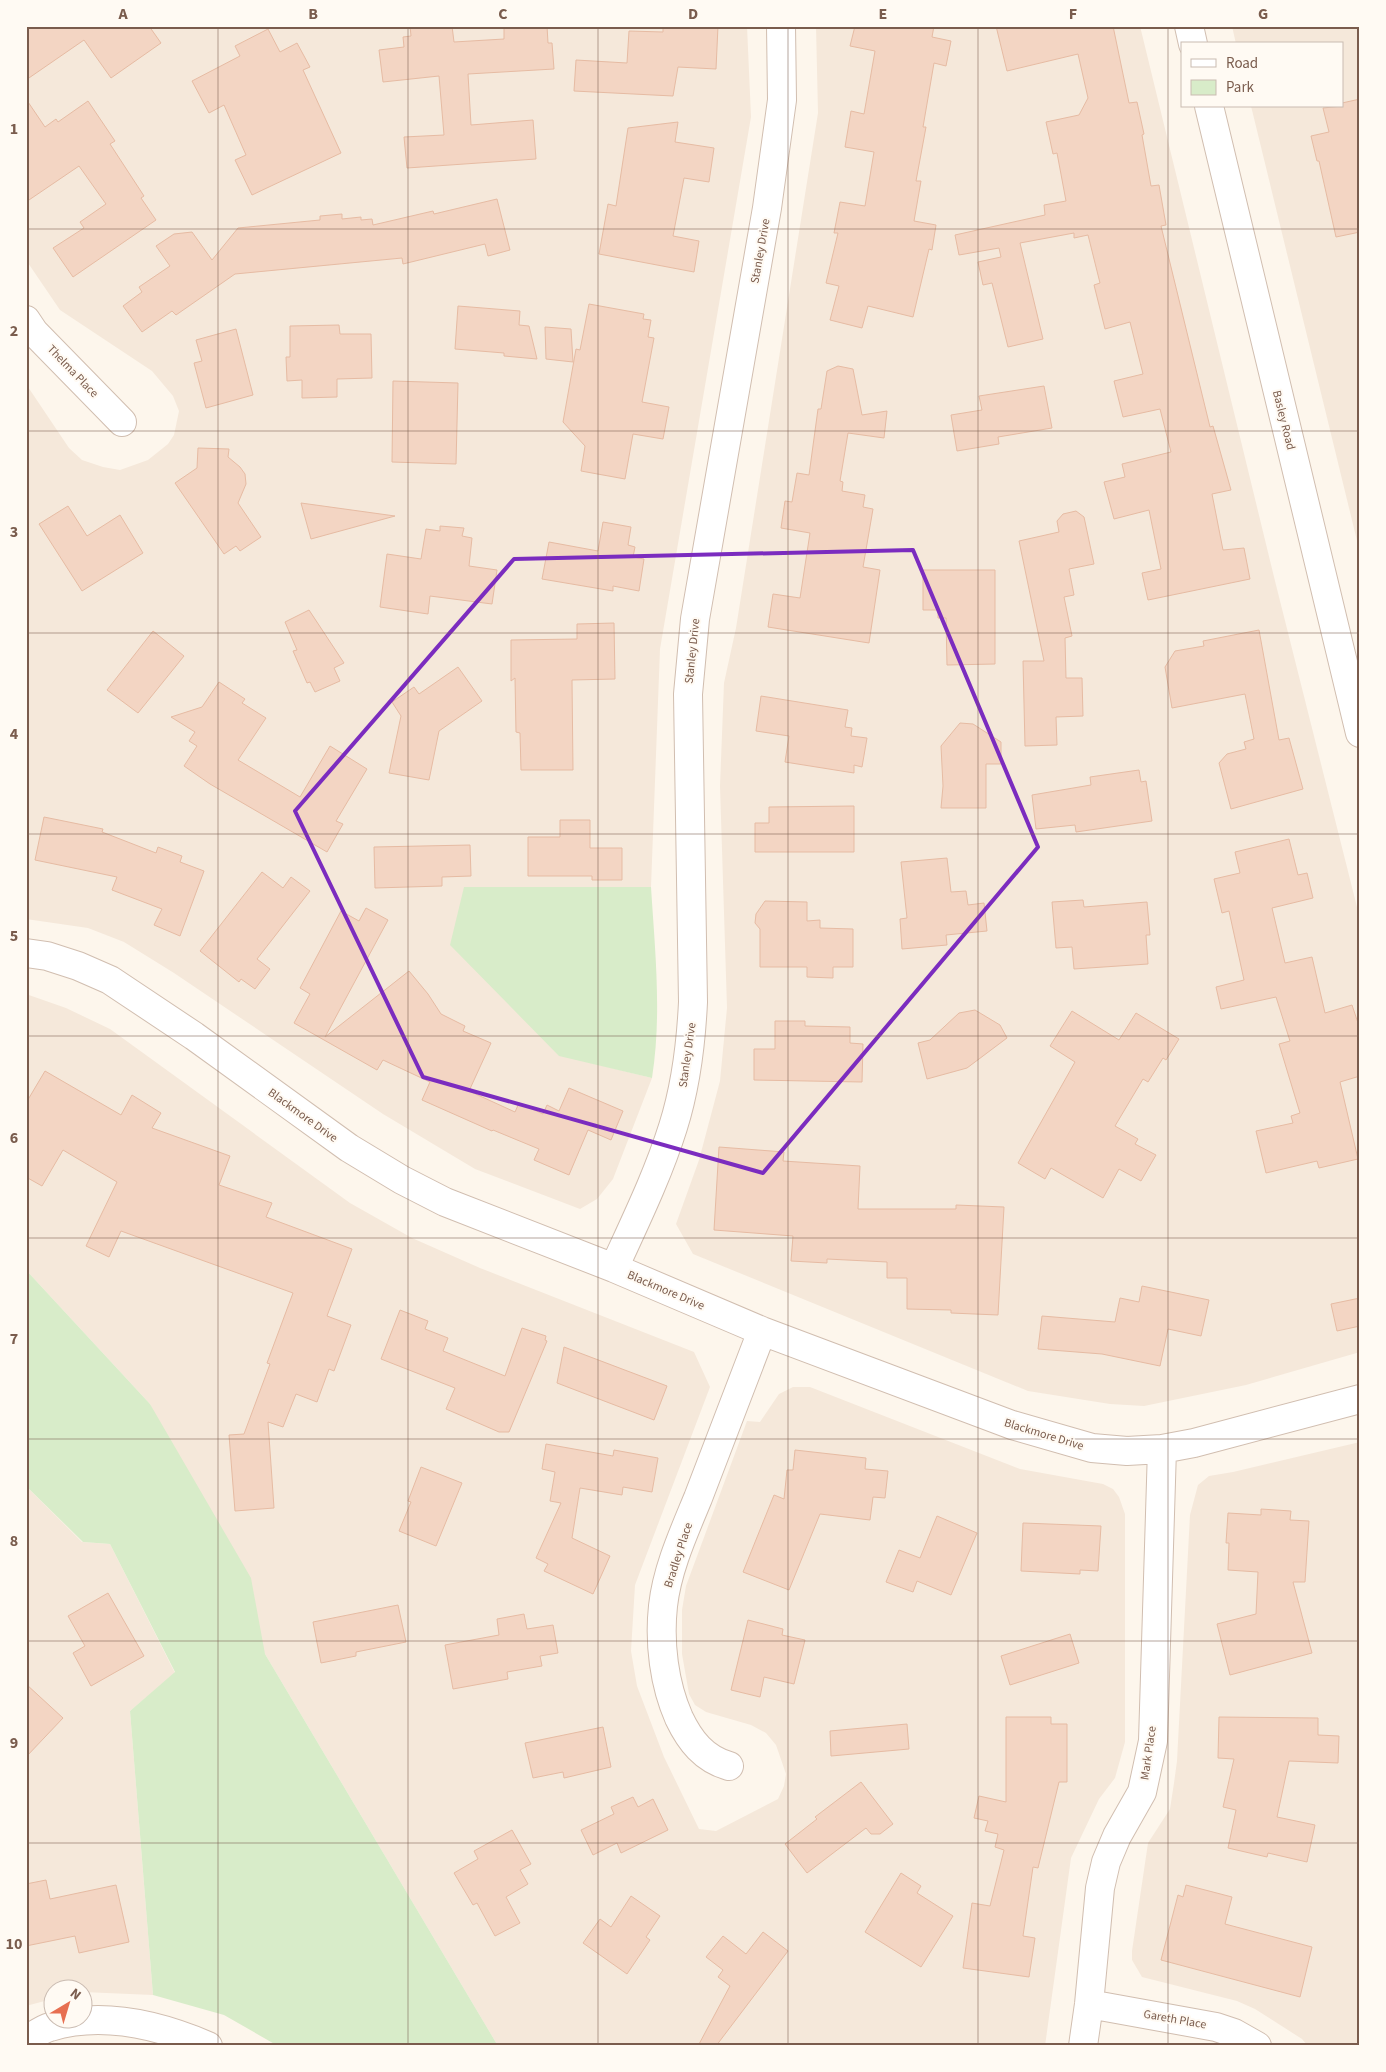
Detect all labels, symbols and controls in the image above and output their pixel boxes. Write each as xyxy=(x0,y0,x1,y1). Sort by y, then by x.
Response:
text: A xyxy=(117,3,128,25)
text: B xyxy=(308,3,318,25)
text: C xyxy=(498,3,508,25)
text: D xyxy=(688,3,698,25)
text: E xyxy=(879,3,887,25)
text: F xyxy=(1069,3,1077,25)
text: G xyxy=(1258,3,1268,25)
legend xyxy=(1181,42,1344,108)
text: Road xyxy=(1226,53,1258,74)
text: Park xyxy=(1226,77,1255,98)
text: 1 xyxy=(10,118,18,140)
street label: Stanley Drive xyxy=(746,217,775,285)
text: 2 xyxy=(10,320,18,342)
street label: Thelma Place xyxy=(43,341,102,402)
street label: Basley Road xyxy=(1268,388,1299,452)
text: 3 xyxy=(10,521,18,543)
street label: Stanley Drive xyxy=(681,617,704,685)
text: 4 xyxy=(10,723,19,745)
text: 5 xyxy=(10,925,18,947)
street label: Stanley Drive xyxy=(675,1021,700,1089)
street label: Blackmore Drive xyxy=(264,1084,341,1147)
text: 6 xyxy=(10,1127,18,1149)
street label: Blackmore Drive xyxy=(625,1267,707,1314)
text: 7 xyxy=(10,1328,18,1350)
street label: Blackmore Drive xyxy=(1002,1414,1086,1455)
street label: Bradley Place xyxy=(660,1520,697,1590)
text: 8 xyxy=(10,1530,18,1552)
street label: Mark Place xyxy=(1136,1725,1161,1781)
text: 9 xyxy=(10,1732,18,1754)
text: 10 xyxy=(6,1933,22,1955)
north arrow xyxy=(42,1980,92,2030)
text: N xyxy=(66,1984,85,2005)
street label: Gareth Place xyxy=(1142,2006,1208,2033)

